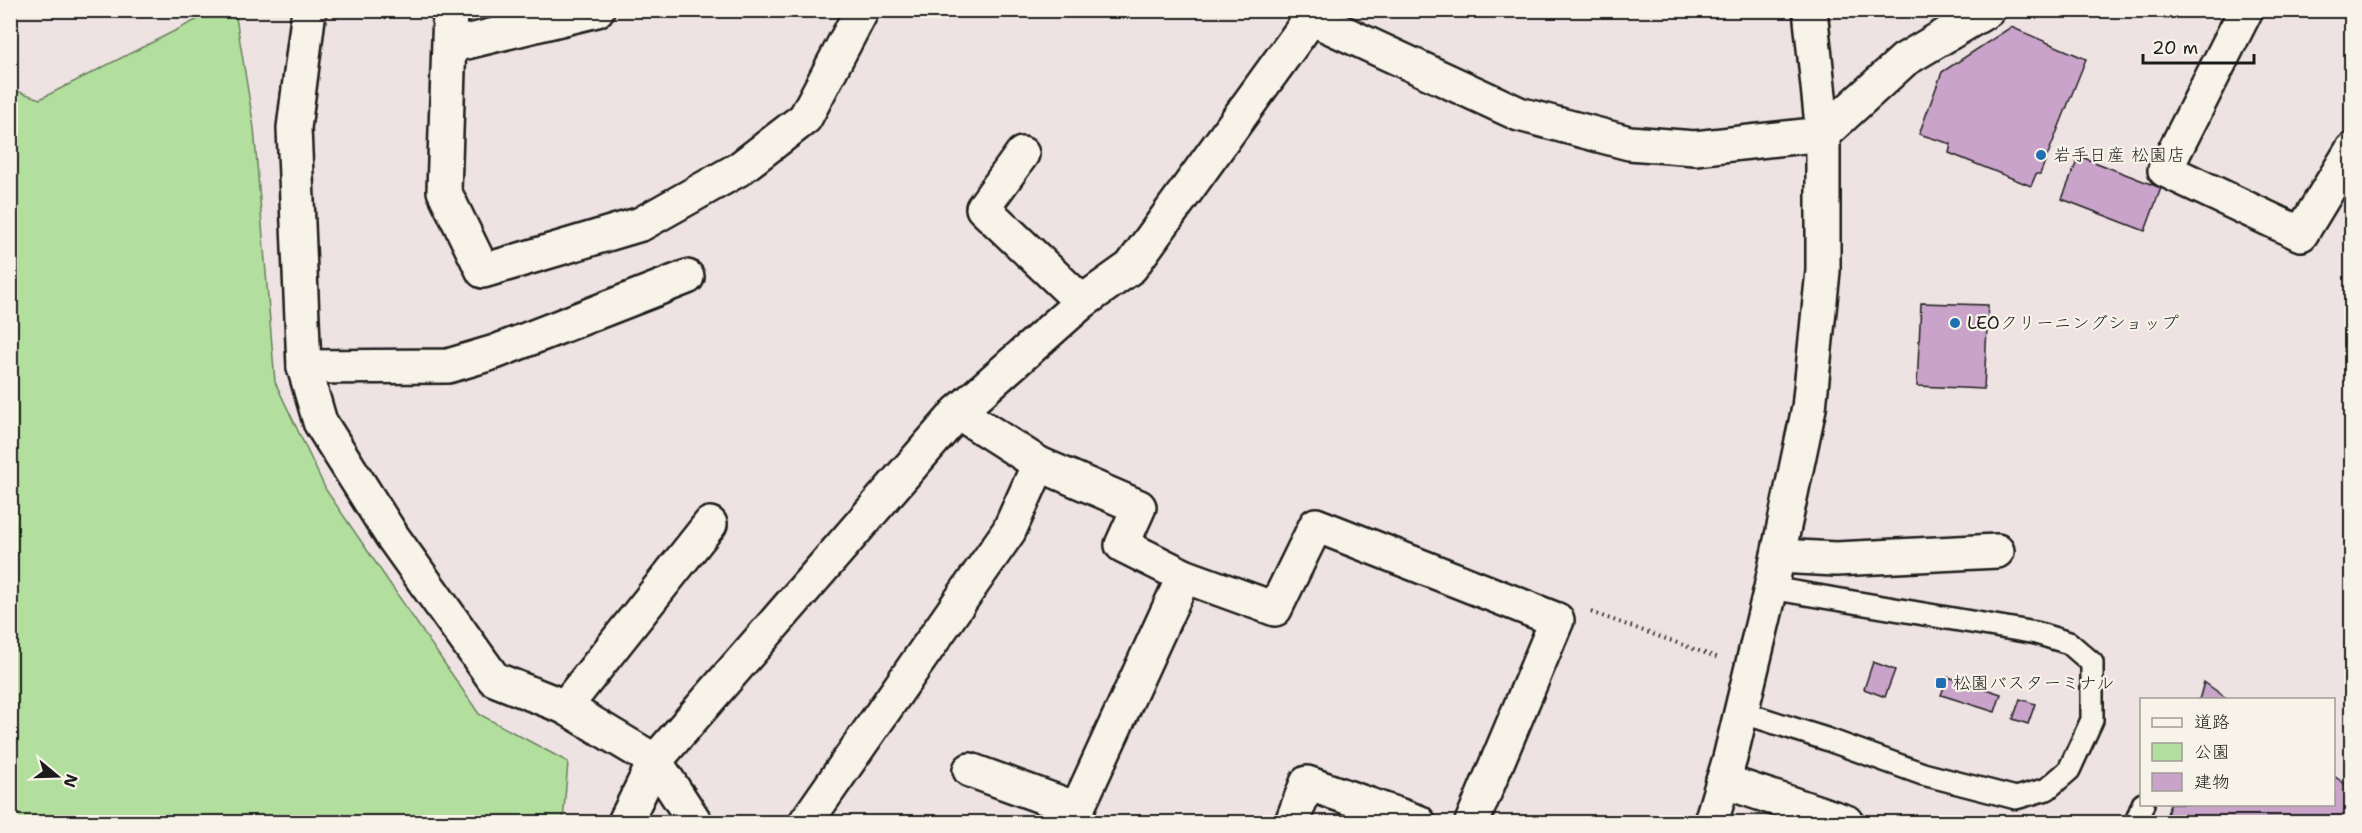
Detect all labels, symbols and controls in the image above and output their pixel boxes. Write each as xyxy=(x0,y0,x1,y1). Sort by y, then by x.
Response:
scale bar xyxy=(2143,27,2254,65)
text: 20 m xyxy=(2152,36,2198,60)
place label: 岩手日産 松園店 xyxy=(2053,143,2185,167)
marker: 岩手日産 松園店 xyxy=(2034,148,2048,162)
place label: LEOクリーニングショップ xyxy=(1967,311,2179,335)
marker: LEOクリーニングショップ xyxy=(1948,316,1962,330)
place label: 松園バスターミナル xyxy=(1953,671,2114,695)
marker: 松園バスターミナル xyxy=(1934,676,1948,690)
legend xyxy=(2140,698,2335,806)
text: 道路 xyxy=(2194,710,2230,734)
text: 公園 xyxy=(2194,740,2230,764)
north arrow xyxy=(27,746,87,806)
text: 建物 xyxy=(2194,770,2230,794)
text: N xyxy=(59,771,83,790)

